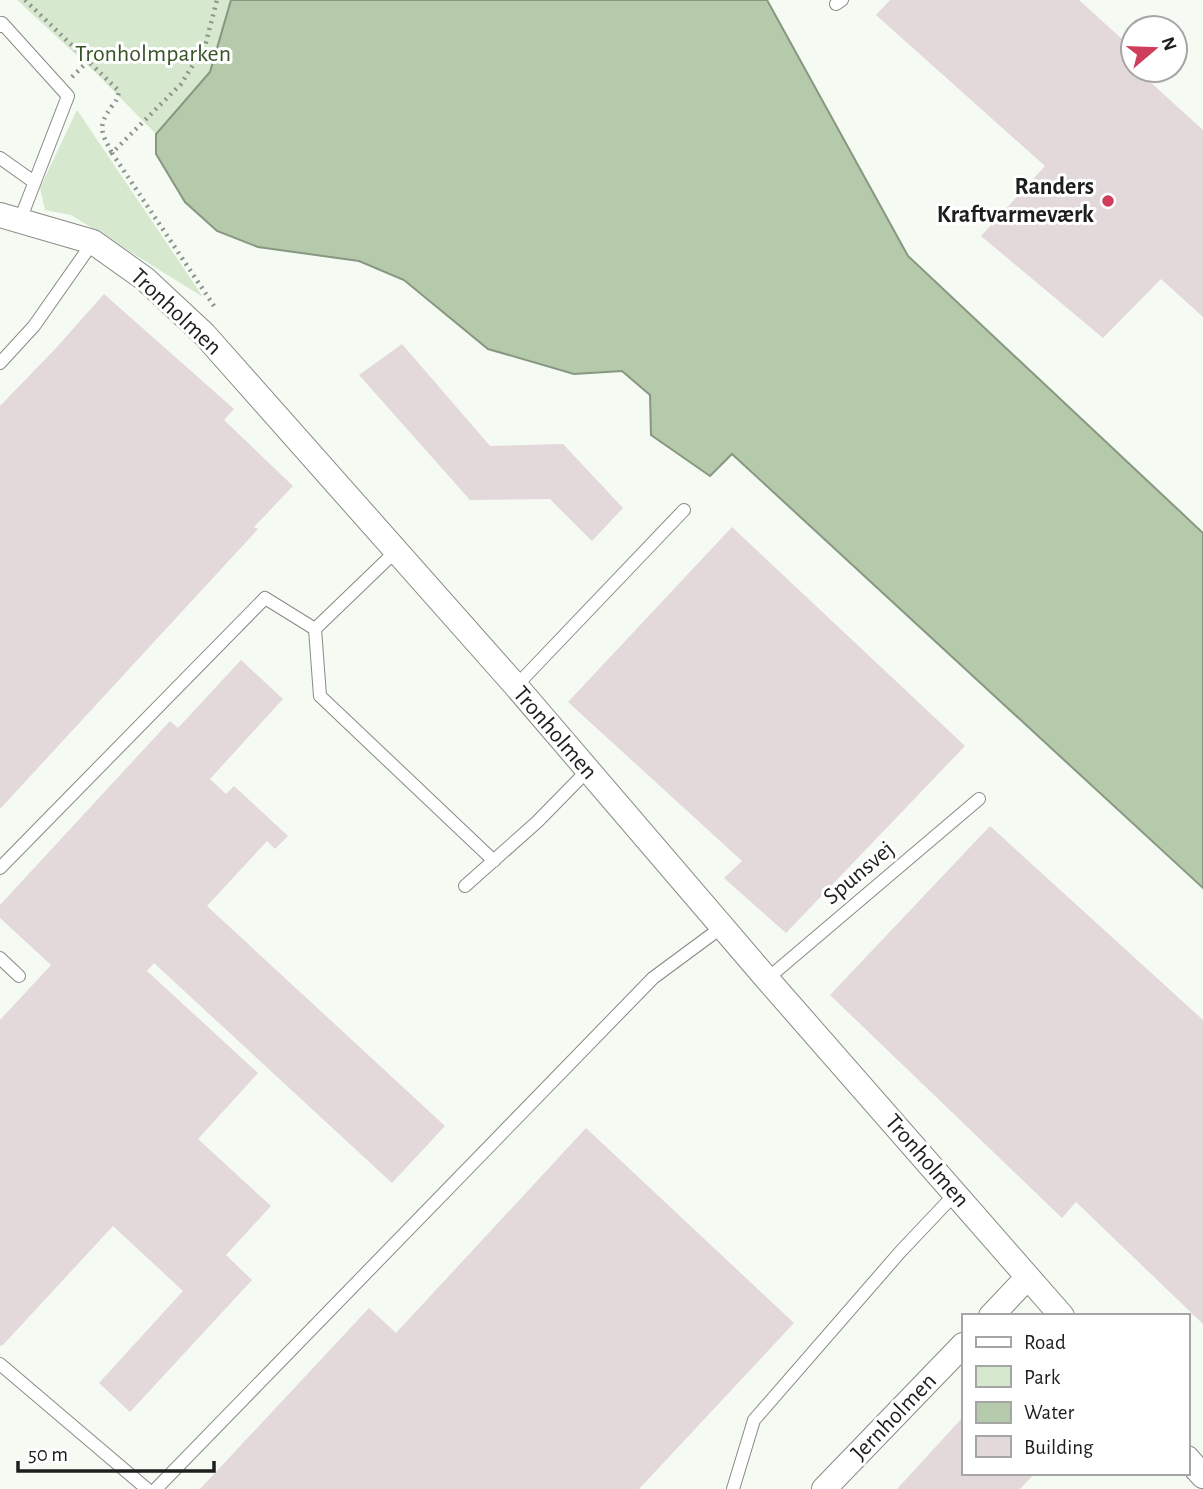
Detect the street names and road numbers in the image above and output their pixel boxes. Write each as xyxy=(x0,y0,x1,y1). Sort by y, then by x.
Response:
street label: Tronholmen xyxy=(126,264,226,360)
street label: Tronholmen xyxy=(508,682,602,784)
street label: Spunsvej xyxy=(819,837,899,909)
street label: Tronholmen xyxy=(880,1110,974,1212)
street label: Jernholmen xyxy=(847,1369,941,1465)

